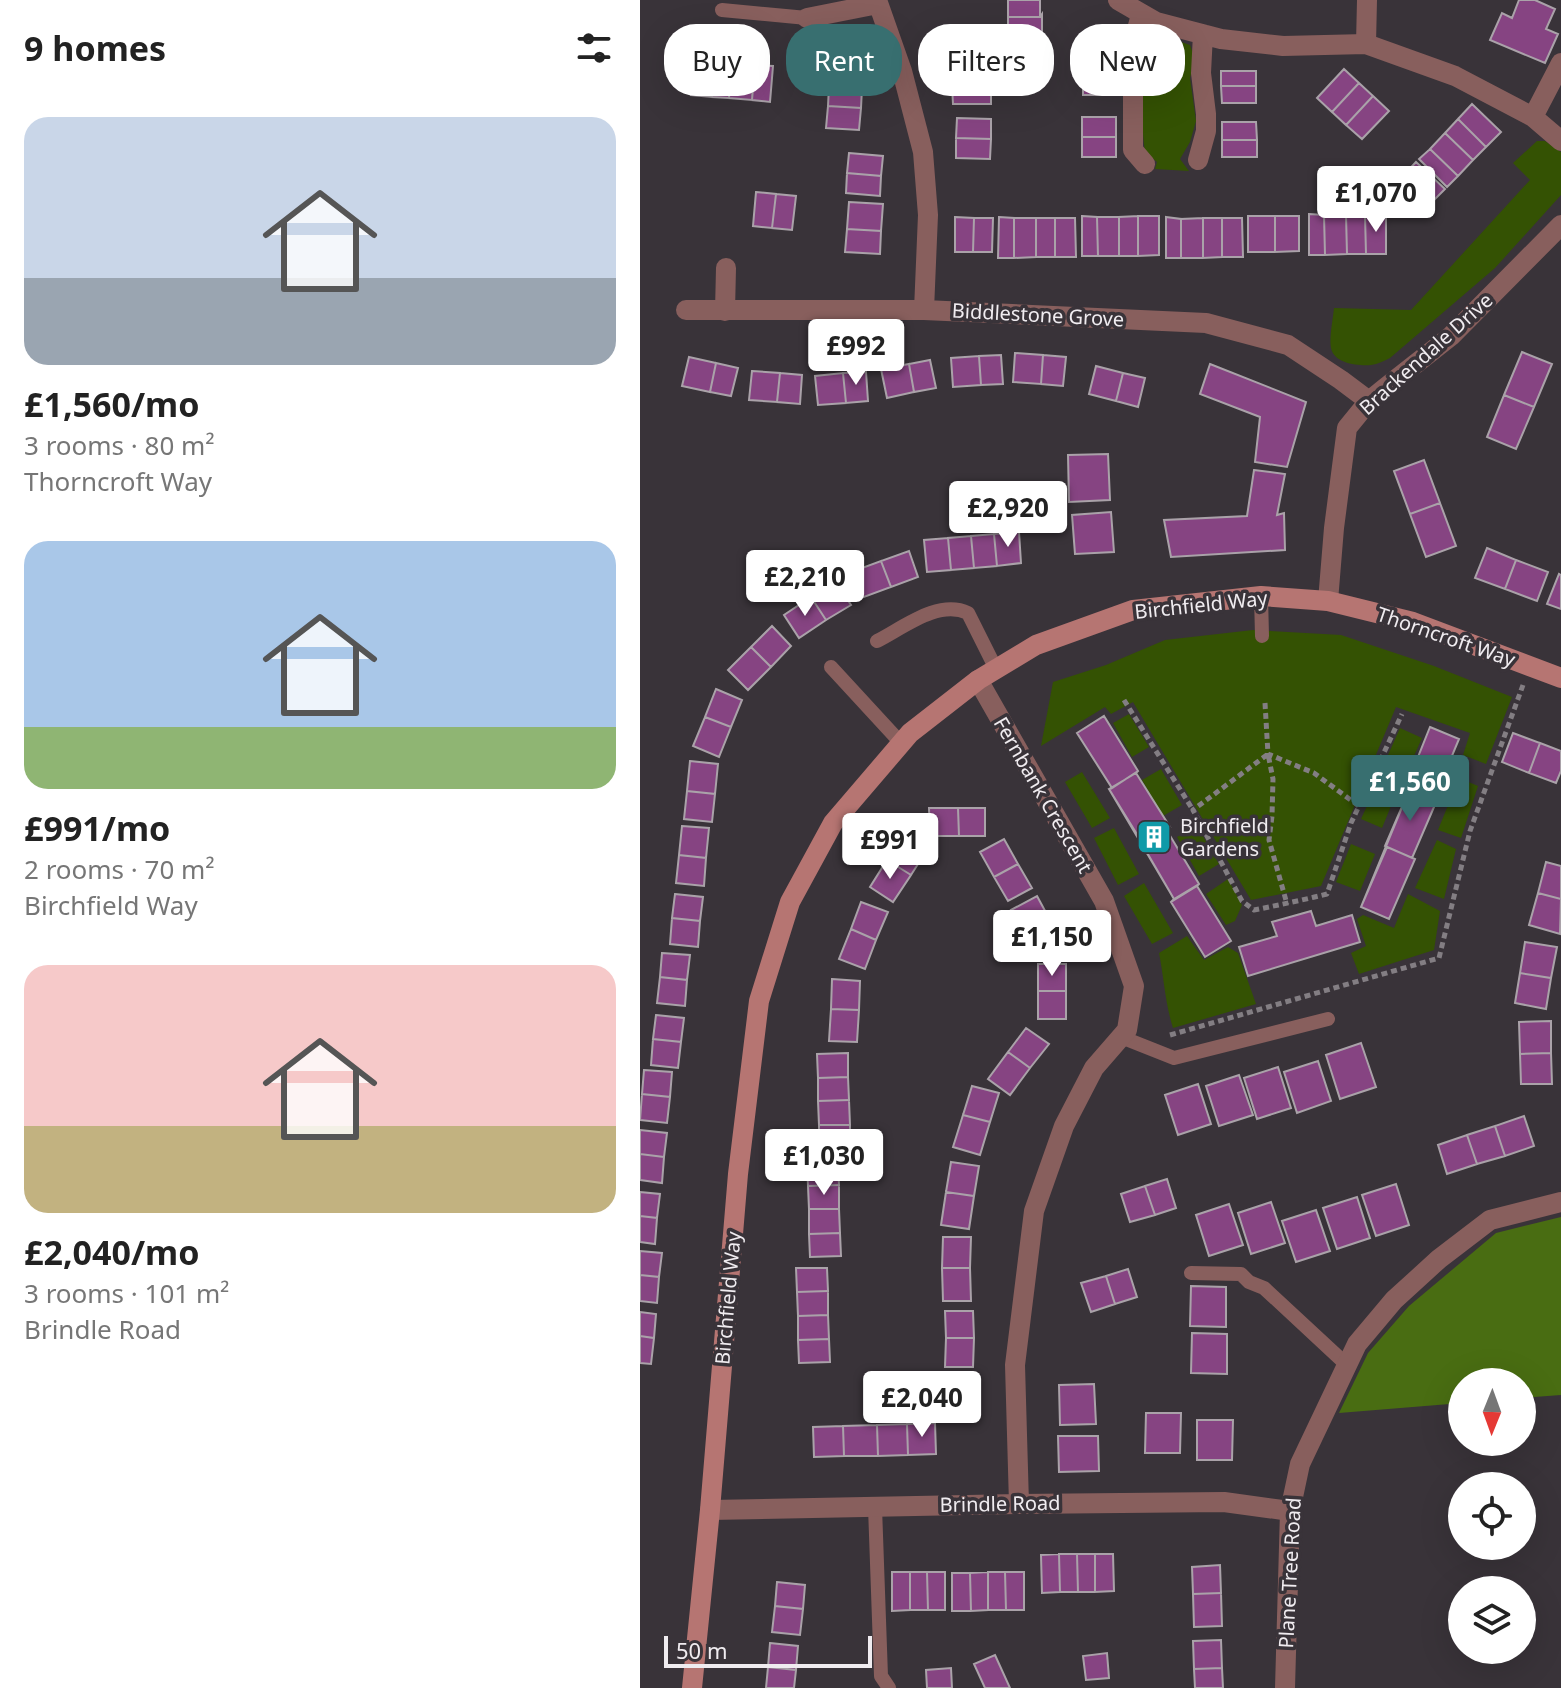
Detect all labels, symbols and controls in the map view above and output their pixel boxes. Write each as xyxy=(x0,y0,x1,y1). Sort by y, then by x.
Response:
chip: Buy xyxy=(664,24,770,96)
chip: Rent xyxy=(786,24,902,96)
chip: Filters xyxy=(918,24,1054,96)
chip: New xyxy=(1070,24,1185,96)
text: 9 homes xyxy=(24,25,166,71)
icon: filters xyxy=(572,26,616,70)
pin: £1,070 xyxy=(1311,166,1441,234)
icon: home xyxy=(248,169,392,313)
text: £1,070 xyxy=(1335,174,1417,210)
street label: Brackendale Drive xyxy=(1353,287,1498,421)
street label: Biddlestone Grove xyxy=(951,297,1125,332)
pin: £992 xyxy=(809,319,903,387)
text: £992 xyxy=(826,327,886,363)
text: £1,560/mo xyxy=(24,381,199,427)
text: 3 rooms · 80 m² xyxy=(24,427,214,463)
text: Thorncroft Way xyxy=(24,463,212,499)
pin: £2,920 xyxy=(943,481,1073,549)
text: £2,920 xyxy=(967,489,1049,525)
pin: £2,210 xyxy=(740,550,870,618)
text: £2,210 xyxy=(764,558,846,594)
street label: Birchfield Way xyxy=(1133,584,1270,625)
icon: home xyxy=(248,593,392,737)
street label: Thorncroft Way xyxy=(1373,600,1520,673)
street label: Fernbank Crescent xyxy=(988,712,1099,878)
pin: £1,560 xyxy=(1345,755,1475,823)
text: £1,560 xyxy=(1369,763,1451,799)
text: £991/mo xyxy=(24,805,170,851)
place label: Birchfield Gardens xyxy=(1180,812,1269,862)
pin: £991 xyxy=(843,813,937,881)
building icon: Birchfield Gardens xyxy=(1135,818,1173,856)
text: £991 xyxy=(860,821,920,857)
text: 2 rooms · 70 m² xyxy=(24,851,214,887)
text: Birchfield Way xyxy=(24,887,198,923)
pin: £1,150 xyxy=(987,910,1117,978)
text: £1,150 xyxy=(1011,918,1093,954)
icon: home xyxy=(248,1017,392,1161)
pin: £1,030 xyxy=(759,1129,889,1197)
text: £1,030 xyxy=(783,1137,865,1173)
text: £2,040/mo xyxy=(24,1229,199,1275)
street label: Birchfield Way xyxy=(708,1229,747,1366)
text: 3 rooms · 101 m² xyxy=(24,1275,229,1311)
text: Brindle Road xyxy=(24,1311,181,1347)
north arrow xyxy=(1448,1368,1536,1456)
map controls xyxy=(1448,1368,1536,1664)
pin: £2,040 xyxy=(857,1371,987,1439)
text: £2,040 xyxy=(881,1379,963,1415)
button: locate xyxy=(1448,1472,1536,1560)
street label: Brindle Road xyxy=(939,1489,1061,1518)
street label: Plane Tree Road xyxy=(1272,1497,1307,1649)
button: layers xyxy=(1448,1576,1536,1664)
scale bar xyxy=(664,1632,872,1668)
text: 50 m xyxy=(676,1635,727,1665)

